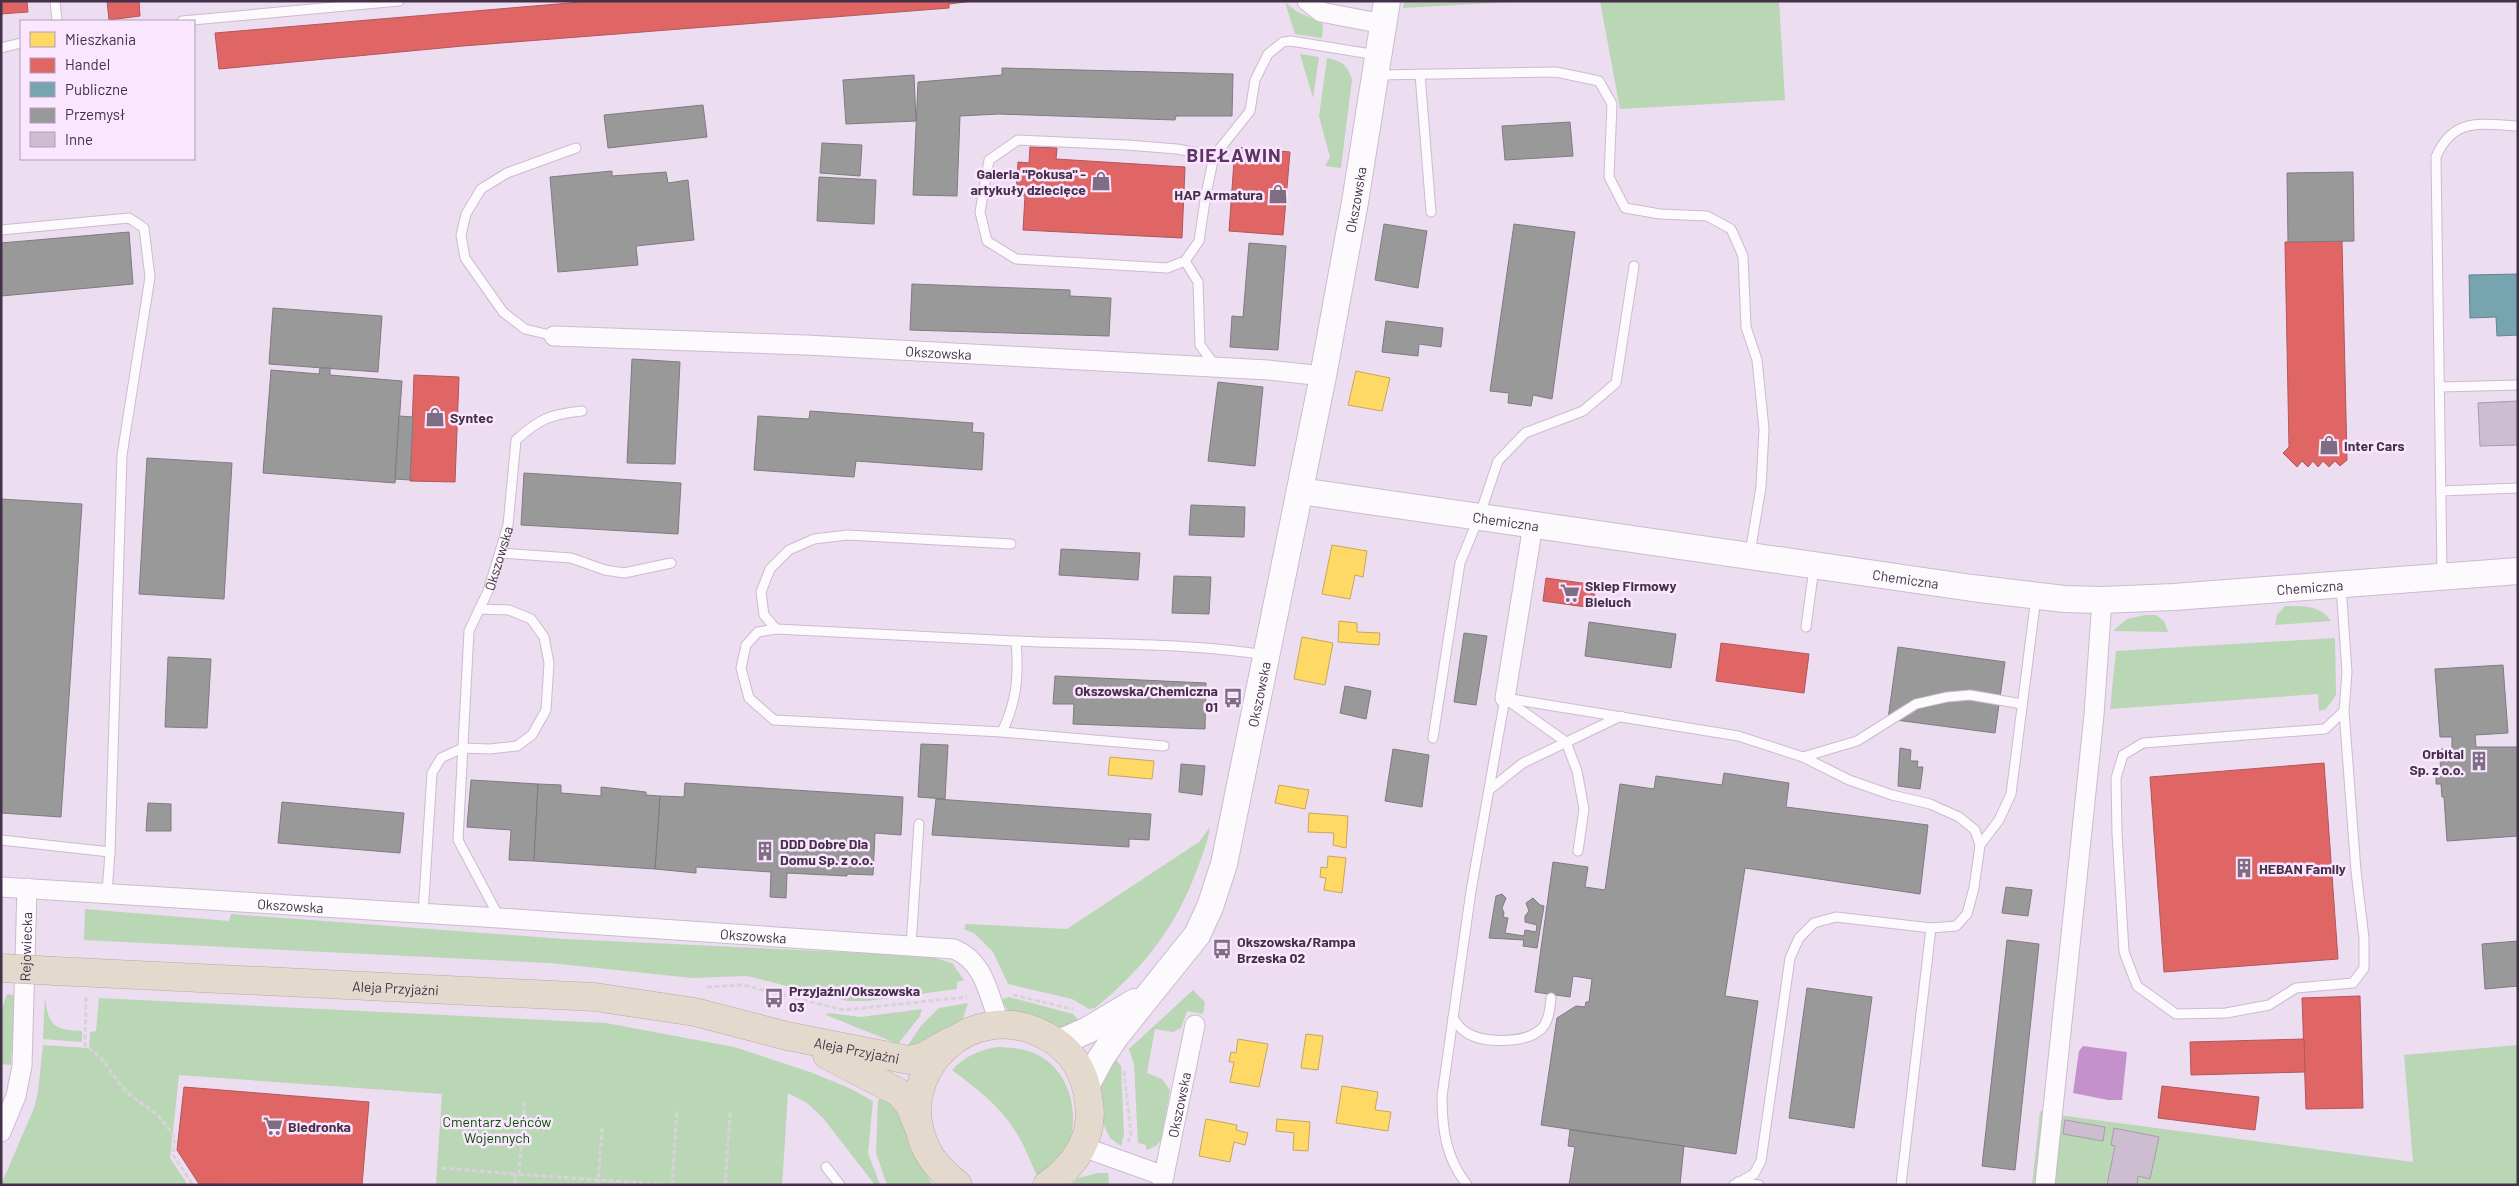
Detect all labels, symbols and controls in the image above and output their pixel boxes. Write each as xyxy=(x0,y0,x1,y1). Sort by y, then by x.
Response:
legend xyxy=(20,20,195,160)
text: Mieszkania xyxy=(65,30,136,48)
text: Handel xyxy=(65,55,110,73)
text: Publiczne xyxy=(65,80,128,98)
text: Przemysł xyxy=(65,105,125,123)
text: Inne xyxy=(65,130,93,148)
district label: BIEŁAWIN xyxy=(1186,143,1282,166)
place label: Galeria "Pokusa" - artykuły dziecięce xyxy=(970,165,1086,198)
street label: Okszowska xyxy=(1341,165,1369,234)
shop icon: Galeria "Pokusa" - artykuły dziecięce xyxy=(1090,170,1112,192)
shop icon: HAP Armatura xyxy=(1267,183,1289,205)
place label: HAP Armatura xyxy=(1174,186,1263,203)
street label: Okszowska xyxy=(905,342,972,362)
shop icon: Syntec xyxy=(424,406,446,428)
place label: Syntec xyxy=(450,409,494,426)
shop icon: Inter Cars xyxy=(2318,434,2340,456)
place label: Inter Cars xyxy=(2344,437,2405,454)
street label: Chemiczna xyxy=(1472,508,1540,534)
street label: Okszowska xyxy=(480,524,516,593)
street label: Chemiczna xyxy=(1871,565,1940,592)
street label: Chemiczna xyxy=(2276,576,2344,598)
place label: Sklep Firmowy Bieluch xyxy=(1585,577,1676,610)
supermarket icon: Sklep Firmowy Bieluch xyxy=(1559,582,1581,604)
street label: Okszowska xyxy=(1244,660,1273,728)
place label: Okszowska/Chemiczna 01 xyxy=(1075,682,1218,715)
bus stop icon: Okszowska/Chemiczna 01 xyxy=(1222,687,1244,709)
place label: Orbital Sp. z o.o. xyxy=(2409,745,2464,778)
building icon: Orbital Sp. z o.o. xyxy=(2468,750,2490,772)
place label: DDD Dobre Dla Domu Sp. z o.o. xyxy=(780,835,873,868)
building icon: DDD Dobre Dla Domu Sp. z o.o. xyxy=(754,840,776,862)
building icon: HEBAN Family xyxy=(2233,857,2255,879)
place label: HEBAN Family xyxy=(2259,860,2346,877)
street label: Okszowska xyxy=(257,894,324,916)
street label: Rejowiecka xyxy=(16,912,35,982)
street label: Okszowska xyxy=(720,925,787,946)
place label: Okszowska/Rampa Brzeska 02 xyxy=(1237,933,1356,966)
bus stop icon: Okszowska/Rampa Brzeska 02 xyxy=(1211,938,1233,960)
street label: Aleja Przyjaźni xyxy=(352,977,439,998)
place label: Przyjaźni/Okszowska 03 xyxy=(789,982,920,1015)
bus stop icon: Przyjaźni/Okszowska 03 xyxy=(763,987,785,1009)
street label: Aleja Przyjaźni xyxy=(813,1033,901,1066)
street label: Okszowska xyxy=(1164,1070,1194,1139)
park label: Cmentarz Jeńców Wojennych xyxy=(443,1113,551,1146)
supermarket icon: Biedronka xyxy=(262,1115,284,1137)
place label: Biedronka xyxy=(288,1118,351,1135)

